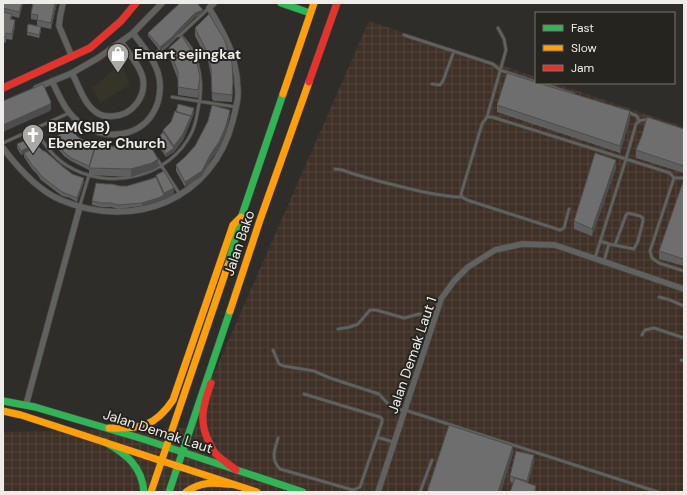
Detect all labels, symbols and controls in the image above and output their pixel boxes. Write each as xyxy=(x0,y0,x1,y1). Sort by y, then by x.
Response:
legend xyxy=(535,12,675,84)
text: Fast xyxy=(571,20,594,36)
text: Slow xyxy=(571,40,597,56)
shop icon: Emart sejingkat xyxy=(105,41,131,74)
place label: Emart sejingkat xyxy=(134,45,241,63)
text: Jam xyxy=(571,60,594,76)
place label: BEM(SIB) Ebenezer Church xyxy=(48,118,166,152)
church icon: BEM(SIB) Ebenezer Church xyxy=(20,122,46,155)
street label: Jalan Bako xyxy=(219,208,259,278)
street label: Jalan Demak Laut 1 xyxy=(384,294,440,416)
street label: Jalan Demak Laut xyxy=(101,405,215,457)

